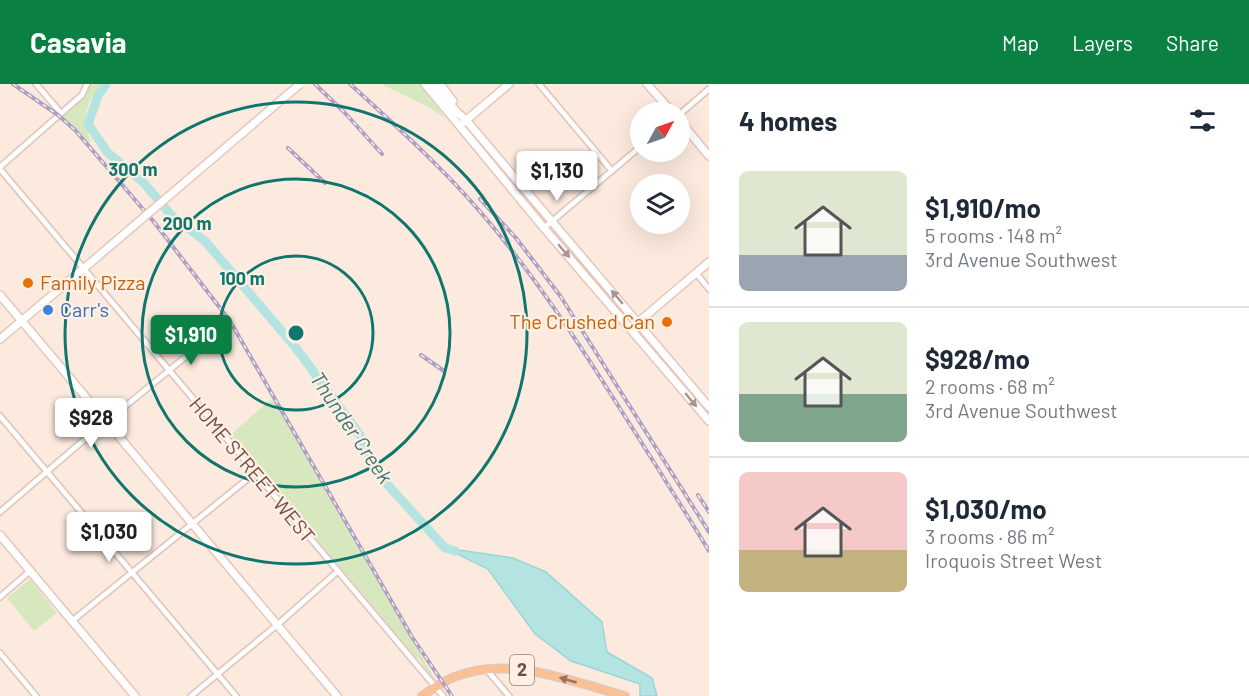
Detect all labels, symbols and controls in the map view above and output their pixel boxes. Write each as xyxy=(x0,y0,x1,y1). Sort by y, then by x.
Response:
text: Casavia xyxy=(30,25,127,59)
text: Map xyxy=(1002,30,1039,55)
text: Layers xyxy=(1072,30,1133,55)
text: Share xyxy=(1166,30,1219,55)
north arrow xyxy=(630,102,690,162)
map controls xyxy=(630,102,690,234)
icon: filters xyxy=(1186,104,1219,137)
text: 4 homes xyxy=(739,105,837,136)
pin: $1,130 xyxy=(508,151,606,202)
text: 300 m xyxy=(109,158,157,180)
text: $1,130 xyxy=(530,158,584,182)
button: layers xyxy=(630,174,690,234)
text: $1,910/mo xyxy=(925,192,1041,223)
icon: home xyxy=(787,195,859,267)
text: 200 m xyxy=(162,212,212,234)
text: 5 rooms · 148 m² xyxy=(925,223,1062,247)
one-way arrow xyxy=(557,243,570,258)
text: 3rd Avenue Southwest xyxy=(925,247,1118,271)
text: 100 m xyxy=(219,267,265,289)
place label: Family Pizza xyxy=(40,270,145,294)
marker: Family Pizza xyxy=(21,276,35,290)
one-way arrow xyxy=(611,289,624,305)
place label: Carr's xyxy=(60,297,109,321)
marker: Carr's xyxy=(41,303,55,317)
place label: The Crushed Can xyxy=(509,309,655,333)
pin: $1,910 xyxy=(142,315,240,366)
marker: The Crushed Can xyxy=(660,315,674,329)
text: $1,910 xyxy=(165,322,217,346)
centre of rings xyxy=(286,323,306,343)
text: $928/mo xyxy=(925,343,1030,374)
icon: home xyxy=(787,346,859,418)
water label: Thunder Creek xyxy=(306,367,399,488)
text: 2 rooms · 68 m² xyxy=(925,374,1055,398)
street label: HOME STREET WEST xyxy=(185,392,321,547)
one-way arrow xyxy=(684,392,697,408)
pin: $928 xyxy=(55,398,127,449)
text: 3rd Avenue Southwest xyxy=(925,398,1118,422)
text: $928 xyxy=(69,405,113,429)
text: $1,030/mo xyxy=(925,493,1047,524)
icon: home xyxy=(787,496,859,568)
pin: $1,030 xyxy=(60,512,158,563)
text: $1,030 xyxy=(81,519,137,543)
text: 3 rooms · 86 m² xyxy=(925,524,1054,548)
text: Iroquois Street West xyxy=(925,548,1102,572)
road number: 2 xyxy=(510,655,534,685)
one-way arrow xyxy=(559,675,577,684)

